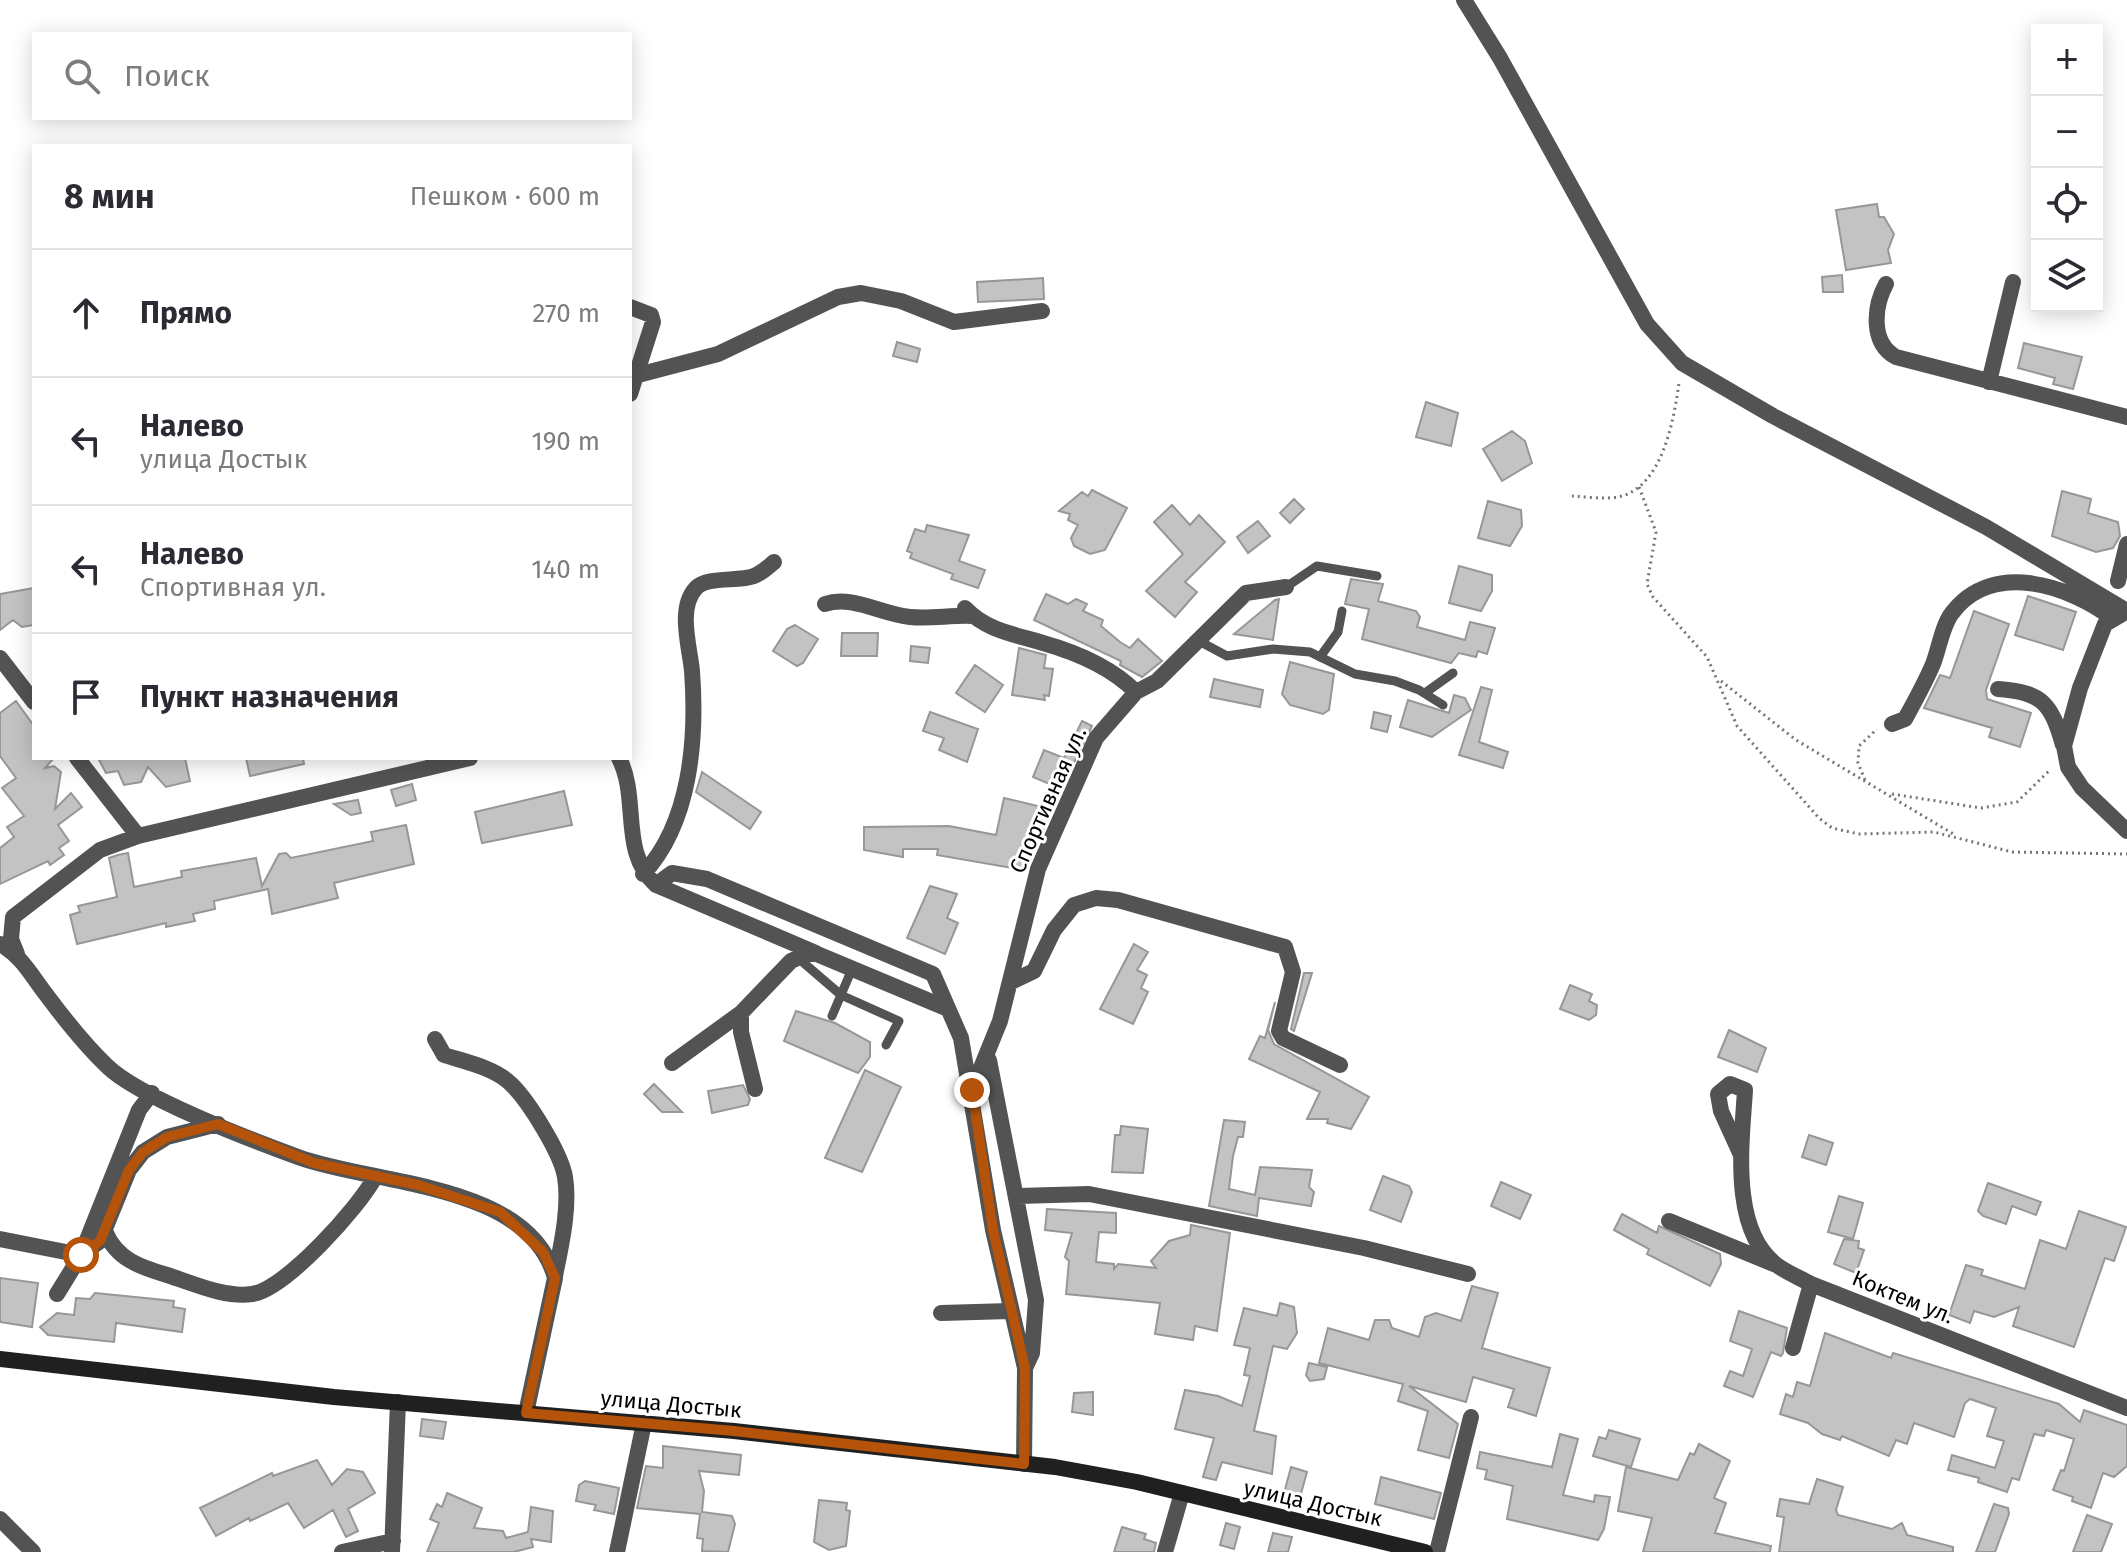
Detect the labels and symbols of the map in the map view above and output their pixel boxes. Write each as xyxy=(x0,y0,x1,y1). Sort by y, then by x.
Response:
street label: Спортивная ул. xyxy=(1004,723,1092,877)
route end xyxy=(954,1072,990,1108)
route start xyxy=(63,1237,99,1273)
street label: Коктем ул. xyxy=(1848,1264,1958,1330)
street label: улица Достык xyxy=(599,1384,743,1424)
street label: улица Достык xyxy=(1241,1474,1385,1532)

